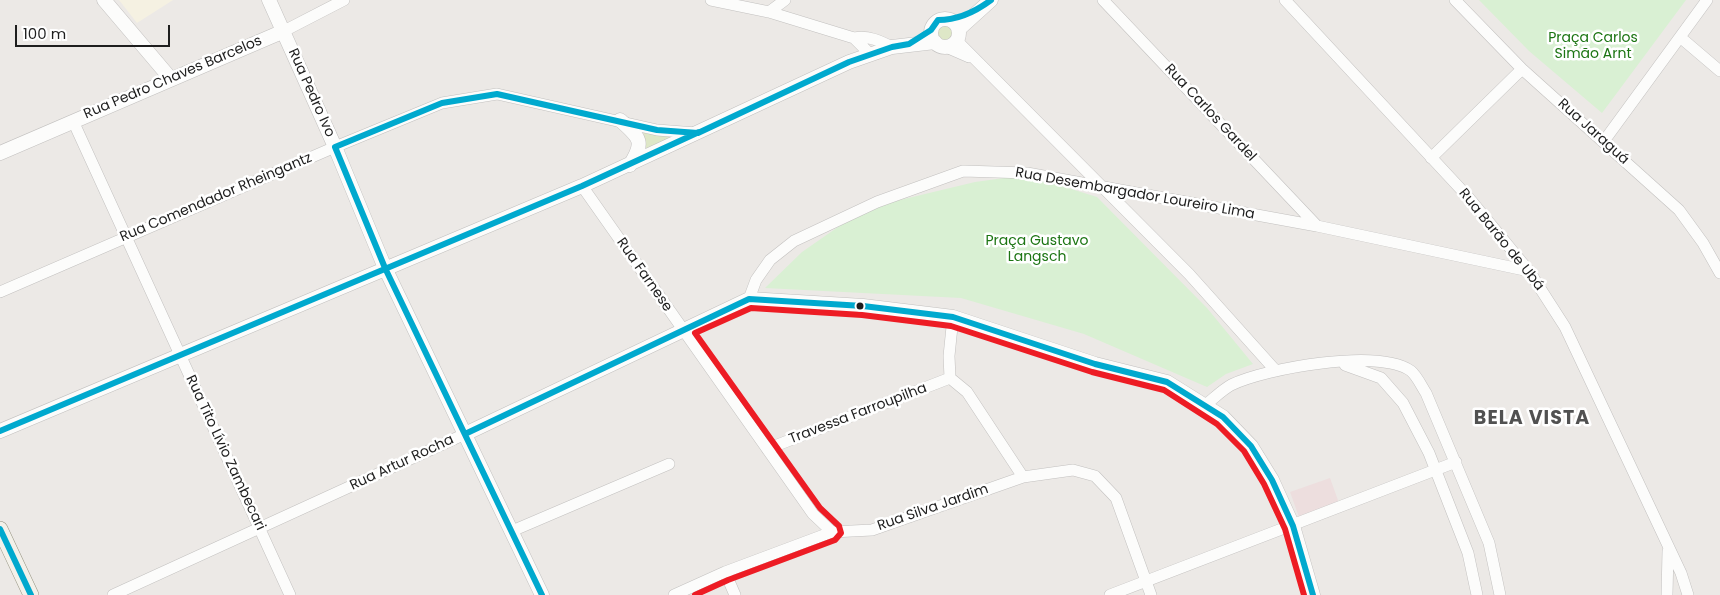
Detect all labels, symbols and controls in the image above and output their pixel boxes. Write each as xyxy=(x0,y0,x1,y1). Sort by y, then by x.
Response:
scale bar xyxy=(18,15,172,47)
text: 100 m xyxy=(23,23,66,44)
park label: Praça Carlos Simão Arnt xyxy=(1548,30,1638,62)
street label: Rua Pedro Chaves Barcelos xyxy=(81,33,265,123)
street label: Rua Pedro Ivo xyxy=(284,46,338,140)
street label: Rua Carlos Gardel xyxy=(1161,61,1259,165)
street label: Rua Jaraguá xyxy=(1554,96,1632,168)
street label: Rua Comendador Rheingantz xyxy=(118,150,314,246)
street label: Rua Desembargador Loureiro Lima xyxy=(1014,165,1256,223)
street label: Rua Barão de Ubá xyxy=(1455,186,1547,294)
park label: Praça Gustavo Langsch xyxy=(985,233,1089,266)
street label: Rua Farnese xyxy=(612,235,676,315)
unlabelled marker xyxy=(855,301,865,311)
street label: Rua Tito Lívio Zambecari xyxy=(182,373,268,533)
street label: Travessa Farroupilha xyxy=(787,380,929,448)
district label: BELA VISTA xyxy=(1473,408,1591,430)
street label: Rua Artur Rocha xyxy=(347,432,457,494)
street label: Rua Silva Jardim xyxy=(875,481,991,535)

